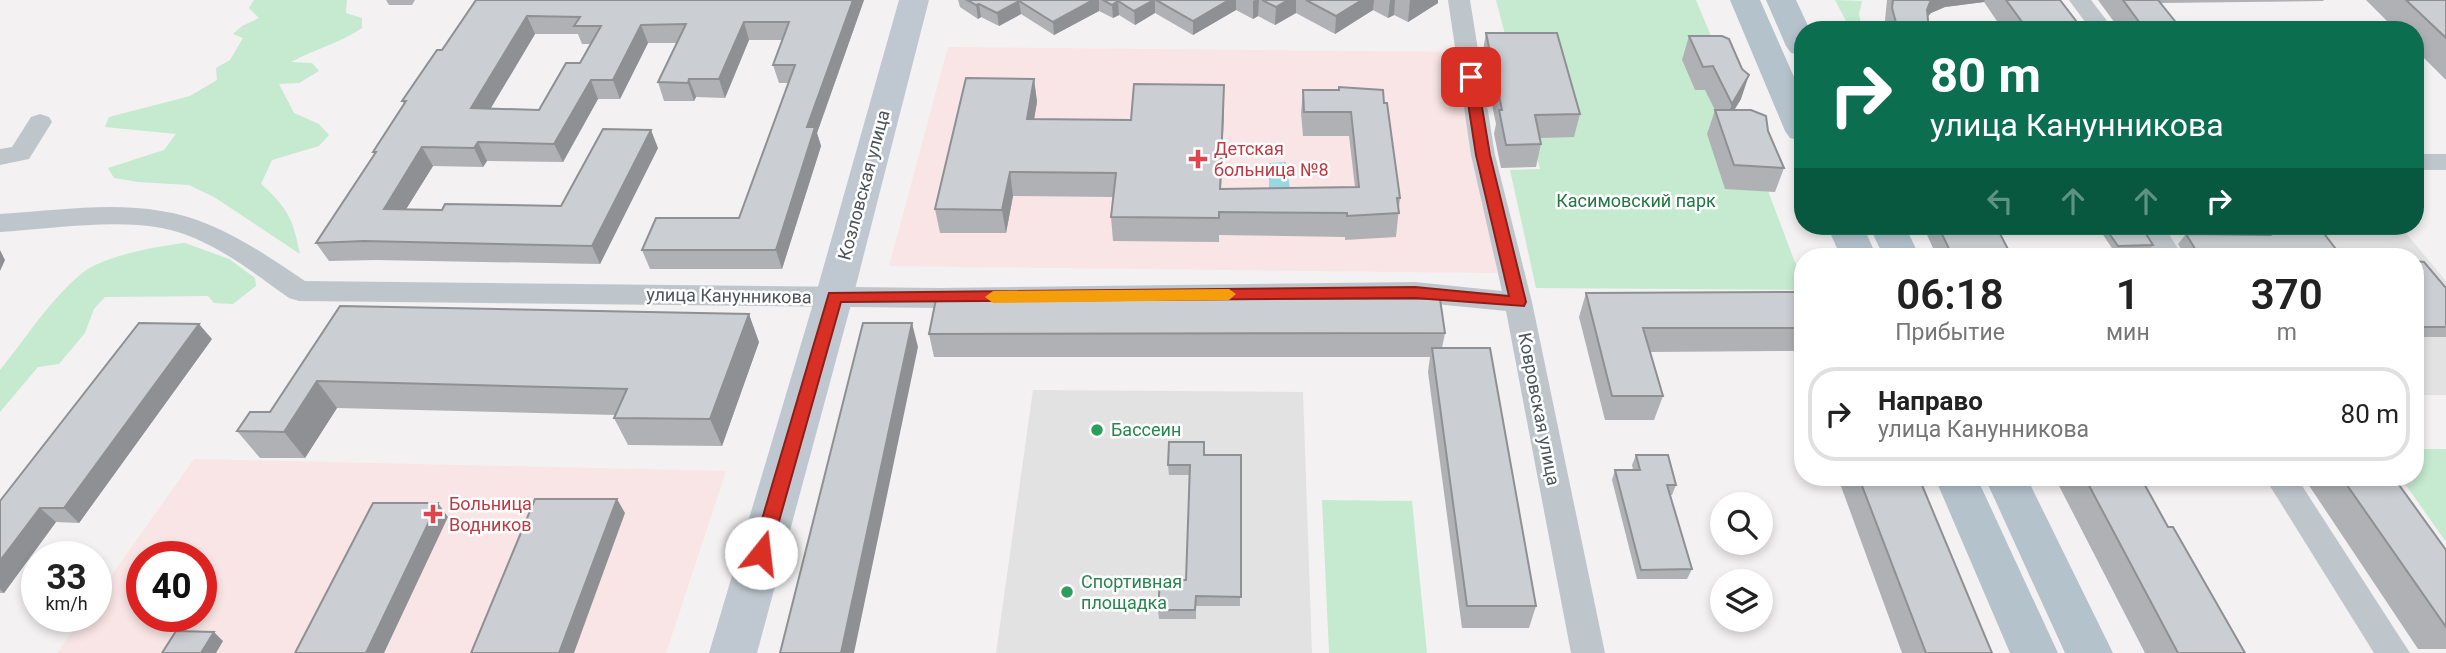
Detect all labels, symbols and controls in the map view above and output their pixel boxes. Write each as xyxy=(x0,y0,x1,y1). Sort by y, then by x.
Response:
pin xyxy=(1441,47,1501,107)
text: 80 m xyxy=(1930,47,2041,104)
icon: right xyxy=(1815,49,1906,140)
icon: arrive xyxy=(1452,58,1490,96)
text: улица Канунникова xyxy=(1930,106,2224,144)
street label: Козловская улица xyxy=(833,108,894,262)
place label: Детская больница №8 xyxy=(1214,138,1329,180)
marker: Детская больница №8 xyxy=(1188,149,1208,169)
icon: left xyxy=(1981,182,2019,220)
icon: ahead xyxy=(2054,182,2092,220)
icon: ahead xyxy=(2127,182,2165,220)
icon: right xyxy=(2200,182,2238,220)
park label: Касимовский парк xyxy=(1556,190,1716,211)
text: 06:18 xyxy=(1896,270,2004,319)
text: 1 xyxy=(2116,270,2140,319)
text: 370 xyxy=(2251,270,2323,319)
street label: улица Канунникова xyxy=(646,284,812,307)
text: Прибытие xyxy=(1895,319,2005,346)
text: мин xyxy=(2106,319,2150,346)
text: m xyxy=(2277,319,2297,346)
street label: Ковровская улица xyxy=(1514,331,1565,487)
text: Направо xyxy=(1878,386,1983,416)
icon: right xyxy=(1819,395,1857,433)
text: 80 m xyxy=(2341,399,2399,429)
text: улица Канунникова xyxy=(1878,416,2089,443)
place label: Бассеин xyxy=(1111,419,1181,440)
marker: Бассеин xyxy=(1089,422,1105,438)
map controls xyxy=(1710,492,1773,632)
button: search xyxy=(1710,492,1773,555)
place label: Больница Водников xyxy=(449,493,532,535)
marker: Больница Водников xyxy=(423,504,443,524)
position arrow xyxy=(724,516,798,590)
speed limit sign: 40 xyxy=(126,541,217,632)
text: 33 xyxy=(46,557,87,598)
button: layers xyxy=(1710,569,1773,632)
place label: Спортивная площадка xyxy=(1081,571,1182,613)
marker: Спортивная площадка xyxy=(1059,584,1075,600)
text: km/h xyxy=(45,593,88,614)

